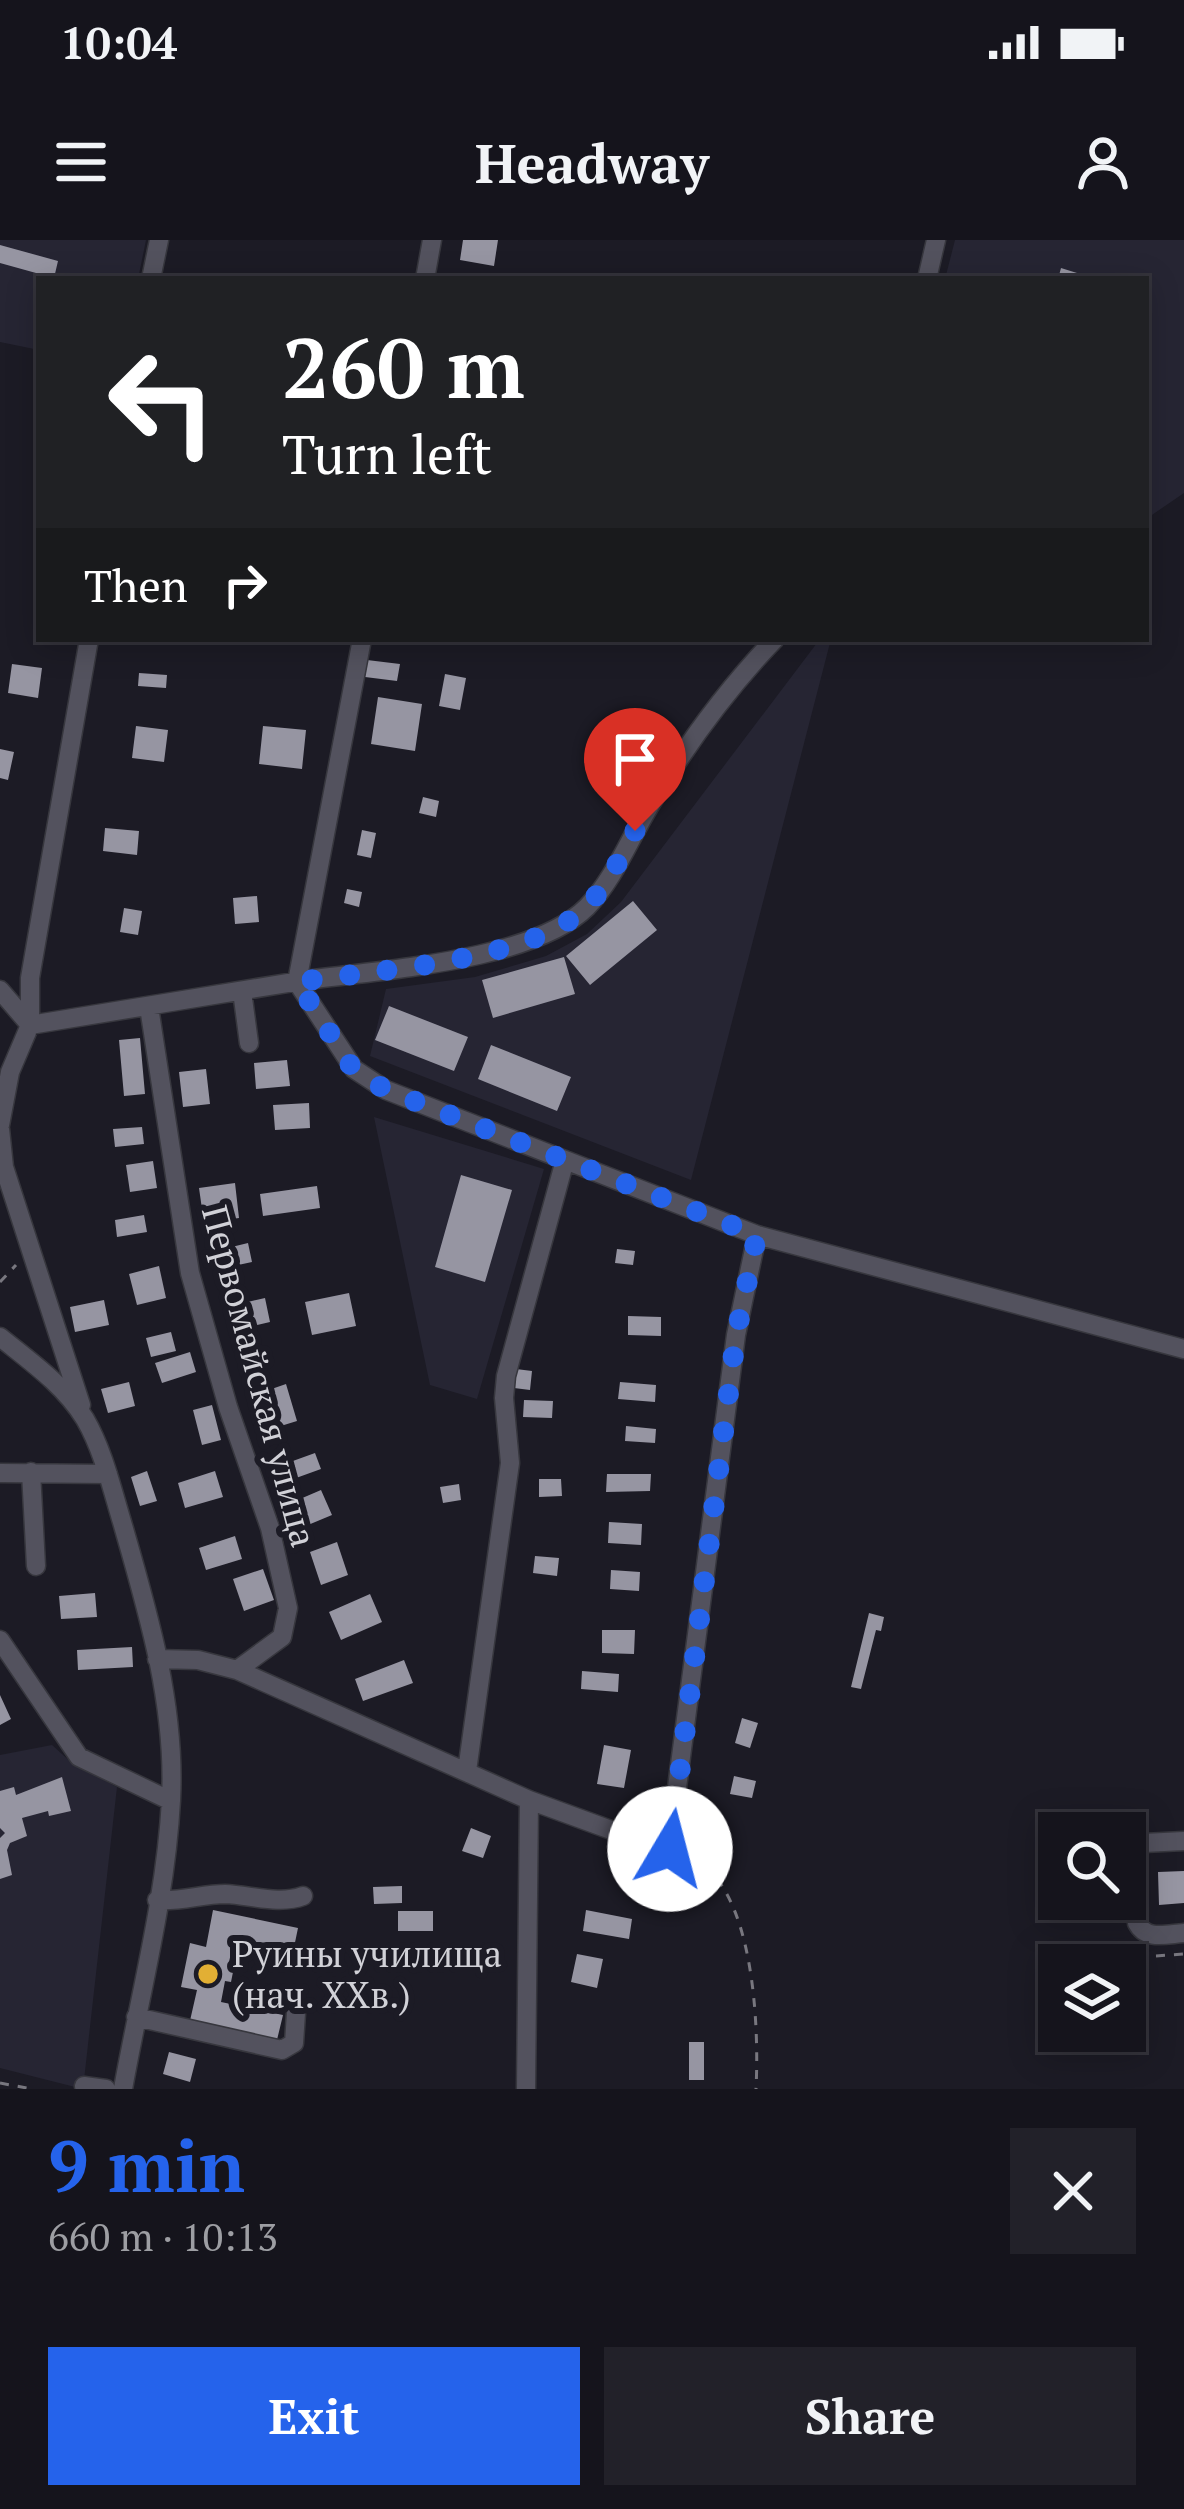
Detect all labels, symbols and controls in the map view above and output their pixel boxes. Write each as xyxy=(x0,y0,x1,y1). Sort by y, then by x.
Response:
text: 10:04 xyxy=(60,12,177,72)
text: Headway xyxy=(475,127,709,198)
icon: menu xyxy=(48,129,114,195)
icon: person xyxy=(1070,129,1136,195)
text: 260 m xyxy=(282,311,525,422)
icon: left xyxy=(84,324,240,480)
text: Turn left xyxy=(282,418,492,489)
icon: right xyxy=(212,552,278,618)
text: Then xyxy=(84,555,188,615)
pin xyxy=(584,708,686,831)
icon: arrive xyxy=(602,726,668,792)
street label: Первомайская улица xyxy=(192,1200,328,1552)
position arrow xyxy=(607,1786,733,1912)
map controls xyxy=(1038,1812,1146,2052)
button: search xyxy=(1038,1812,1146,1920)
place label: Руины училища (нач. XXв.) xyxy=(232,1930,502,2018)
button: layers xyxy=(1038,1944,1146,2052)
marker: Руины училища (нач. XXв.) xyxy=(195,1961,221,1987)
text: 9 min xyxy=(48,2117,245,2213)
button: close xyxy=(1010,2128,1136,2254)
text: 660 m · 10:13 xyxy=(48,2210,278,2262)
button: Exit xyxy=(48,2347,580,2485)
button: Share xyxy=(604,2347,1136,2485)

